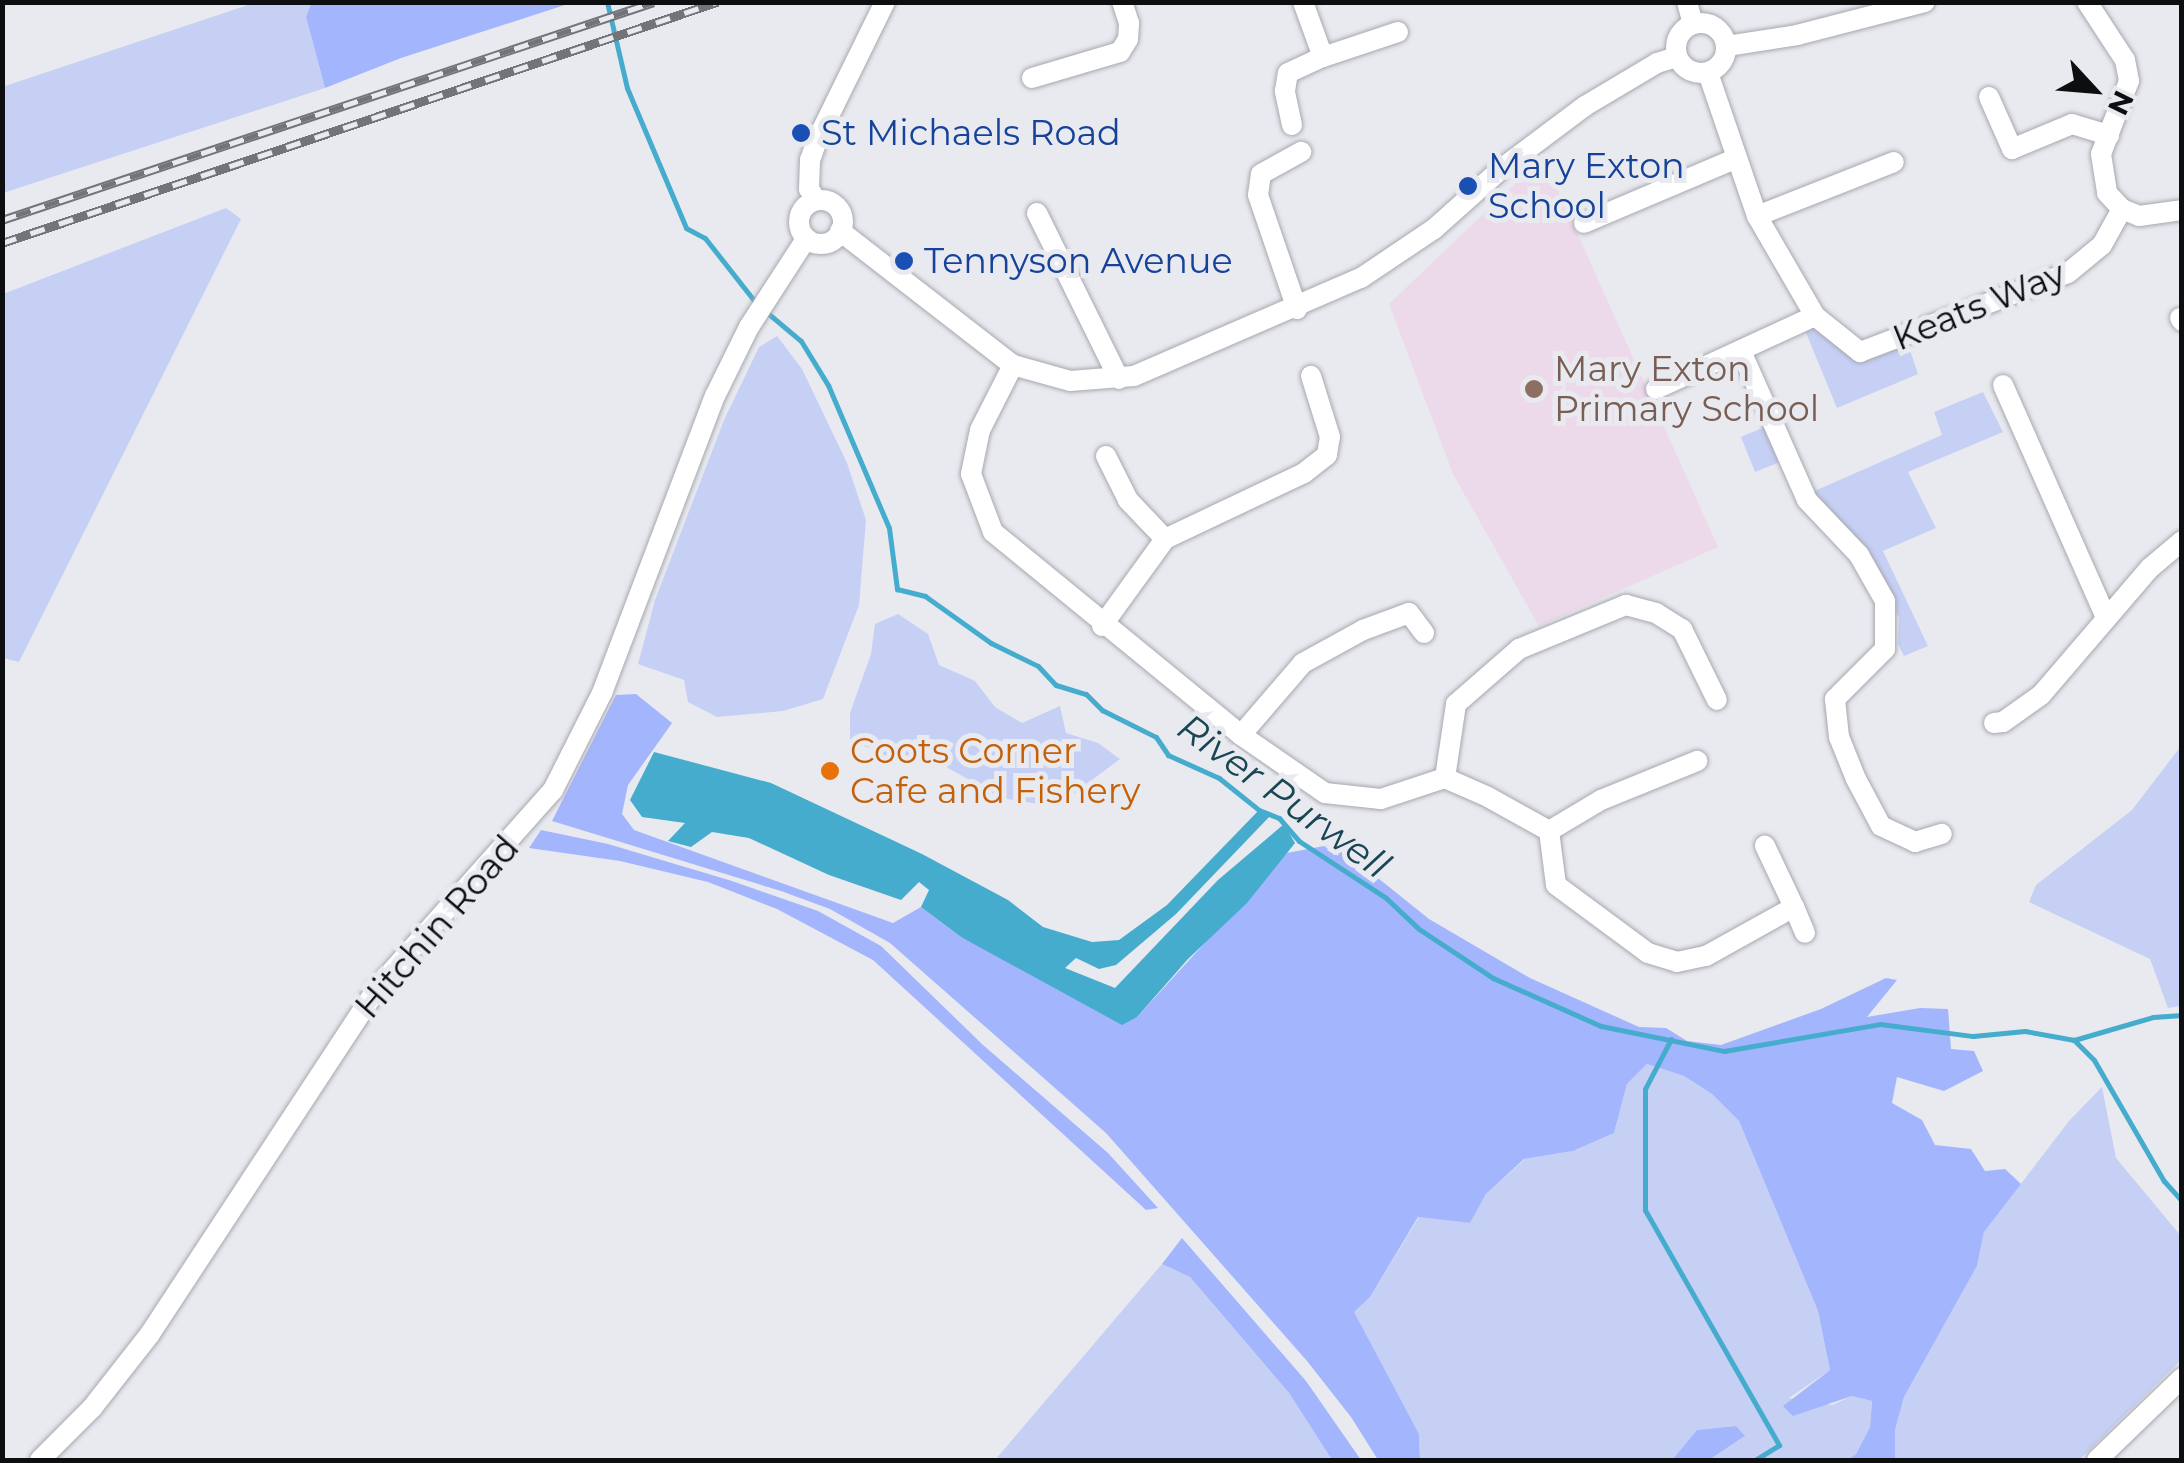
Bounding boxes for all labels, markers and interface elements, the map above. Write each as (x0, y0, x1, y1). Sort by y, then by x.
north arrow (2044, 40, 2144, 140)
text: N (2101, 86, 2141, 121)
place label: St Michaels Road (821, 112, 1121, 154)
marker: St Michaels Road (790, 122, 812, 144)
place label: Mary Exton School (1488, 145, 1685, 227)
marker: Mary Exton School (1457, 175, 1479, 197)
place label: Tennyson Avenue (924, 240, 1233, 282)
marker: Tennyson Avenue (893, 250, 915, 272)
street label: Keats Way (1887, 253, 2071, 359)
place label: Mary Exton Primary School (1554, 348, 1819, 430)
marker: Mary Exton Primary School (1523, 378, 1545, 400)
water label: River Purwell (1169, 704, 1399, 888)
place label: Coots Corner Cafe and Fishery (850, 730, 1140, 812)
marker: Coots Corner Cafe and Fishery (819, 760, 841, 782)
street label: Hitchin Road (346, 827, 528, 1027)

